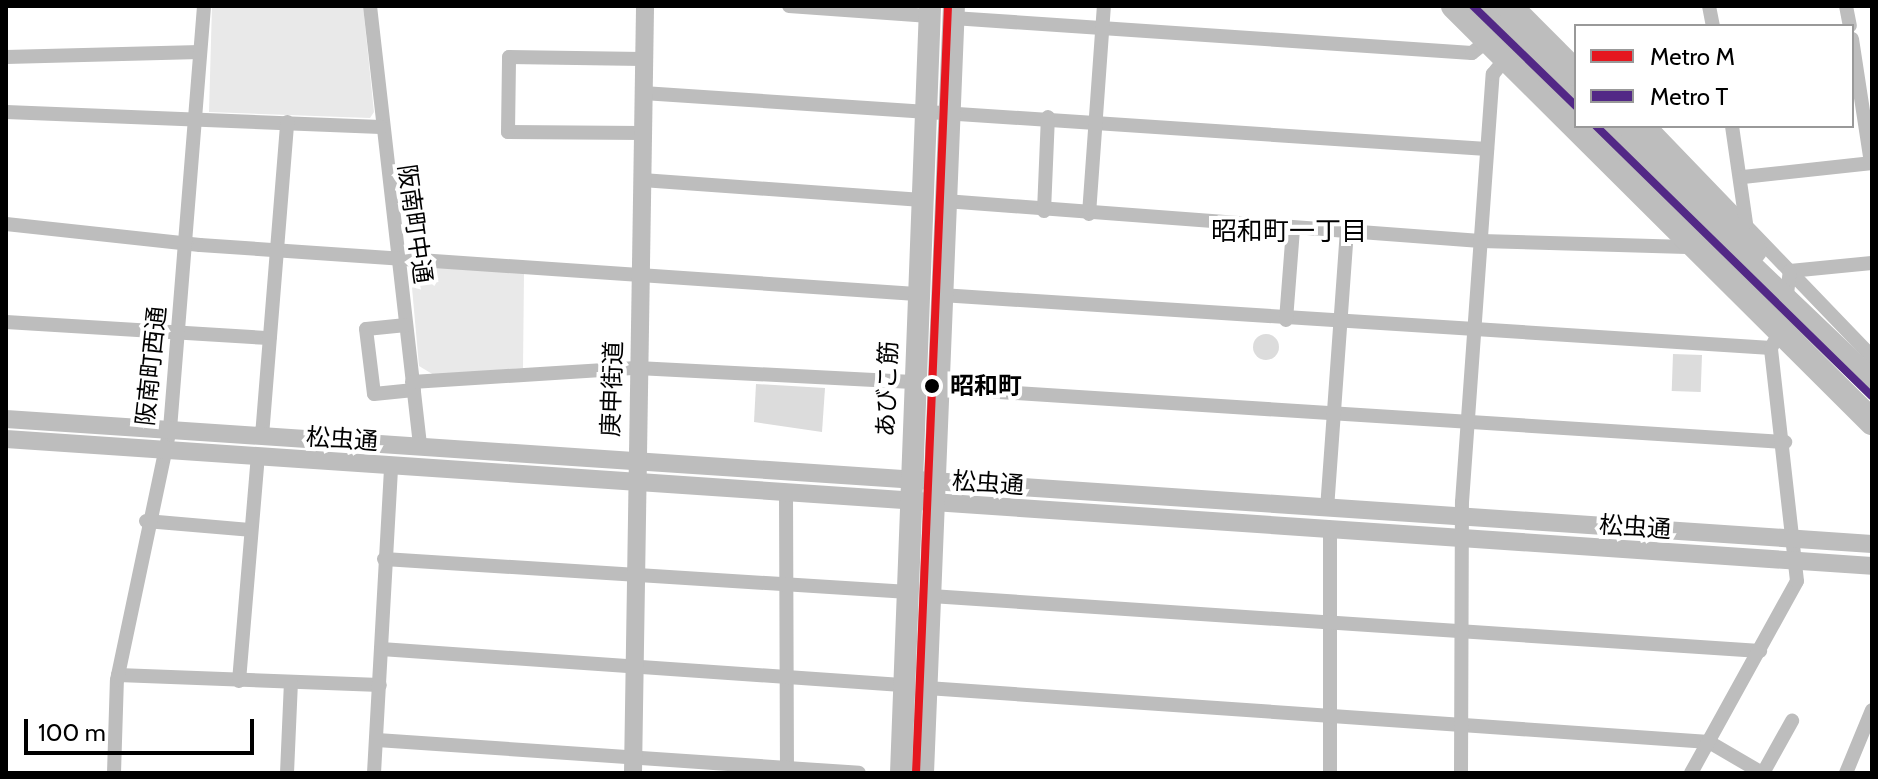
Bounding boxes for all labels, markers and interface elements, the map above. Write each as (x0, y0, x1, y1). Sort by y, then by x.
legend (1574, 24, 1854, 128)
text: Metro M (1650, 42, 1735, 71)
text: Metro T (1650, 82, 1728, 111)
street label: 阪南町中通 (392, 163, 438, 285)
district label: 昭和町一丁目 (1211, 216, 1367, 248)
street label: 阪南町西通 (130, 305, 172, 427)
street label: 庚申街道 (596, 341, 628, 437)
street label: あびこ筋 (871, 341, 903, 437)
place label: 昭和町 (950, 372, 1022, 400)
marker: 昭和町 (921, 375, 943, 397)
street label: 松虫通 (305, 422, 379, 456)
street label: 松虫通 (951, 466, 1025, 500)
street label: 松虫通 (1598, 510, 1672, 544)
scale bar (28, 703, 258, 753)
text: 100 m (38, 718, 106, 747)

